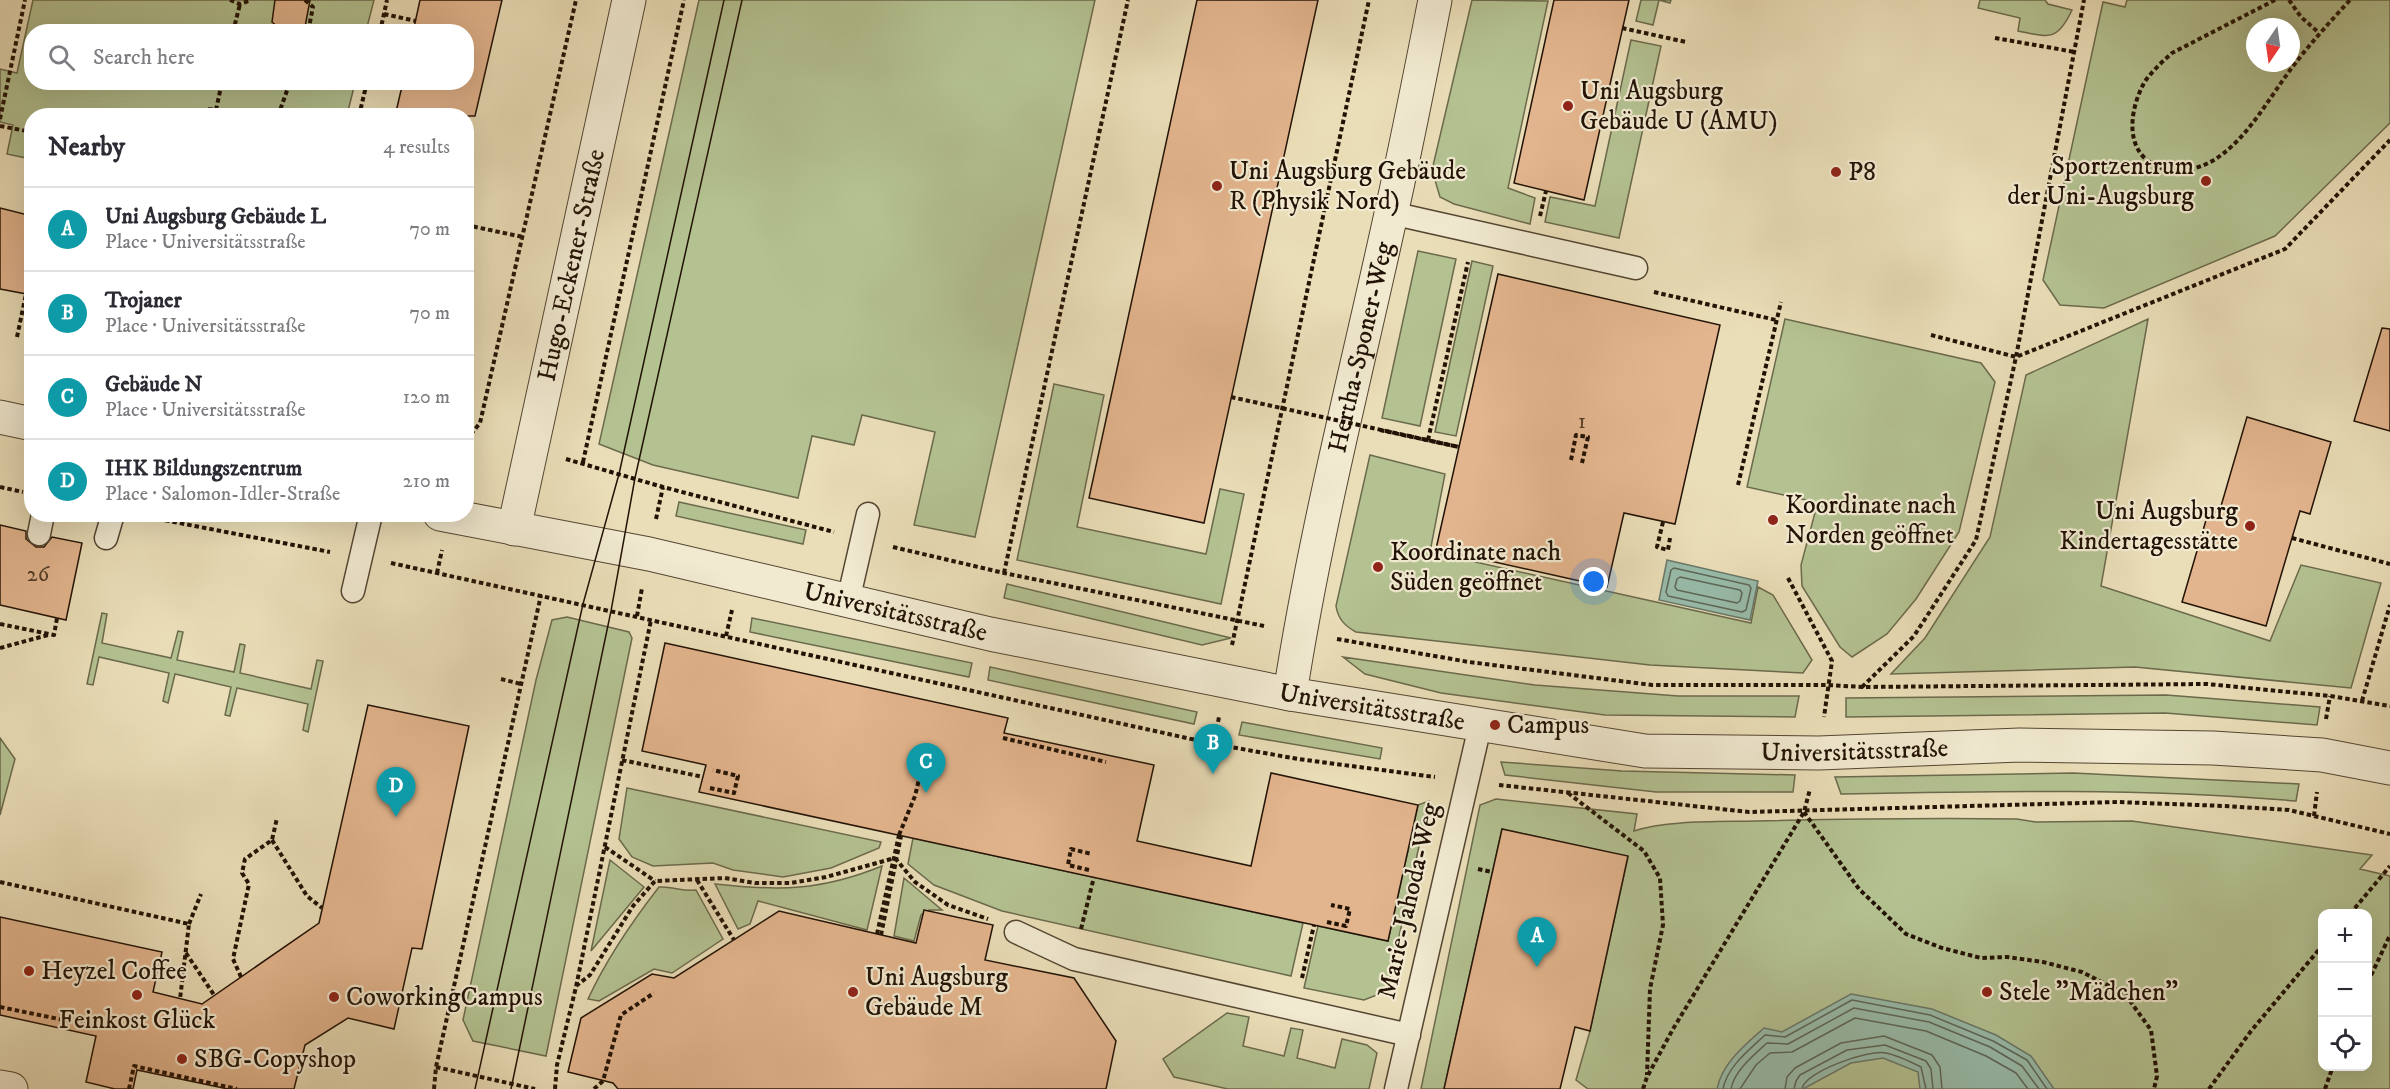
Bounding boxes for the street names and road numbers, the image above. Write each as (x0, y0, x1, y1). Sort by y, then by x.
street label: Hugo-Eckener-Straße (530, 146, 613, 384)
street label: Hertha-Sponer-Weg (1321, 238, 1401, 456)
street label: Universitätsstraße (800, 574, 991, 649)
street label: Universitätsstraße (1276, 676, 1467, 738)
street label: Universitätsstraße (1760, 731, 1949, 770)
street label: Marie-Jahoda-Weg (1370, 799, 1448, 1002)

